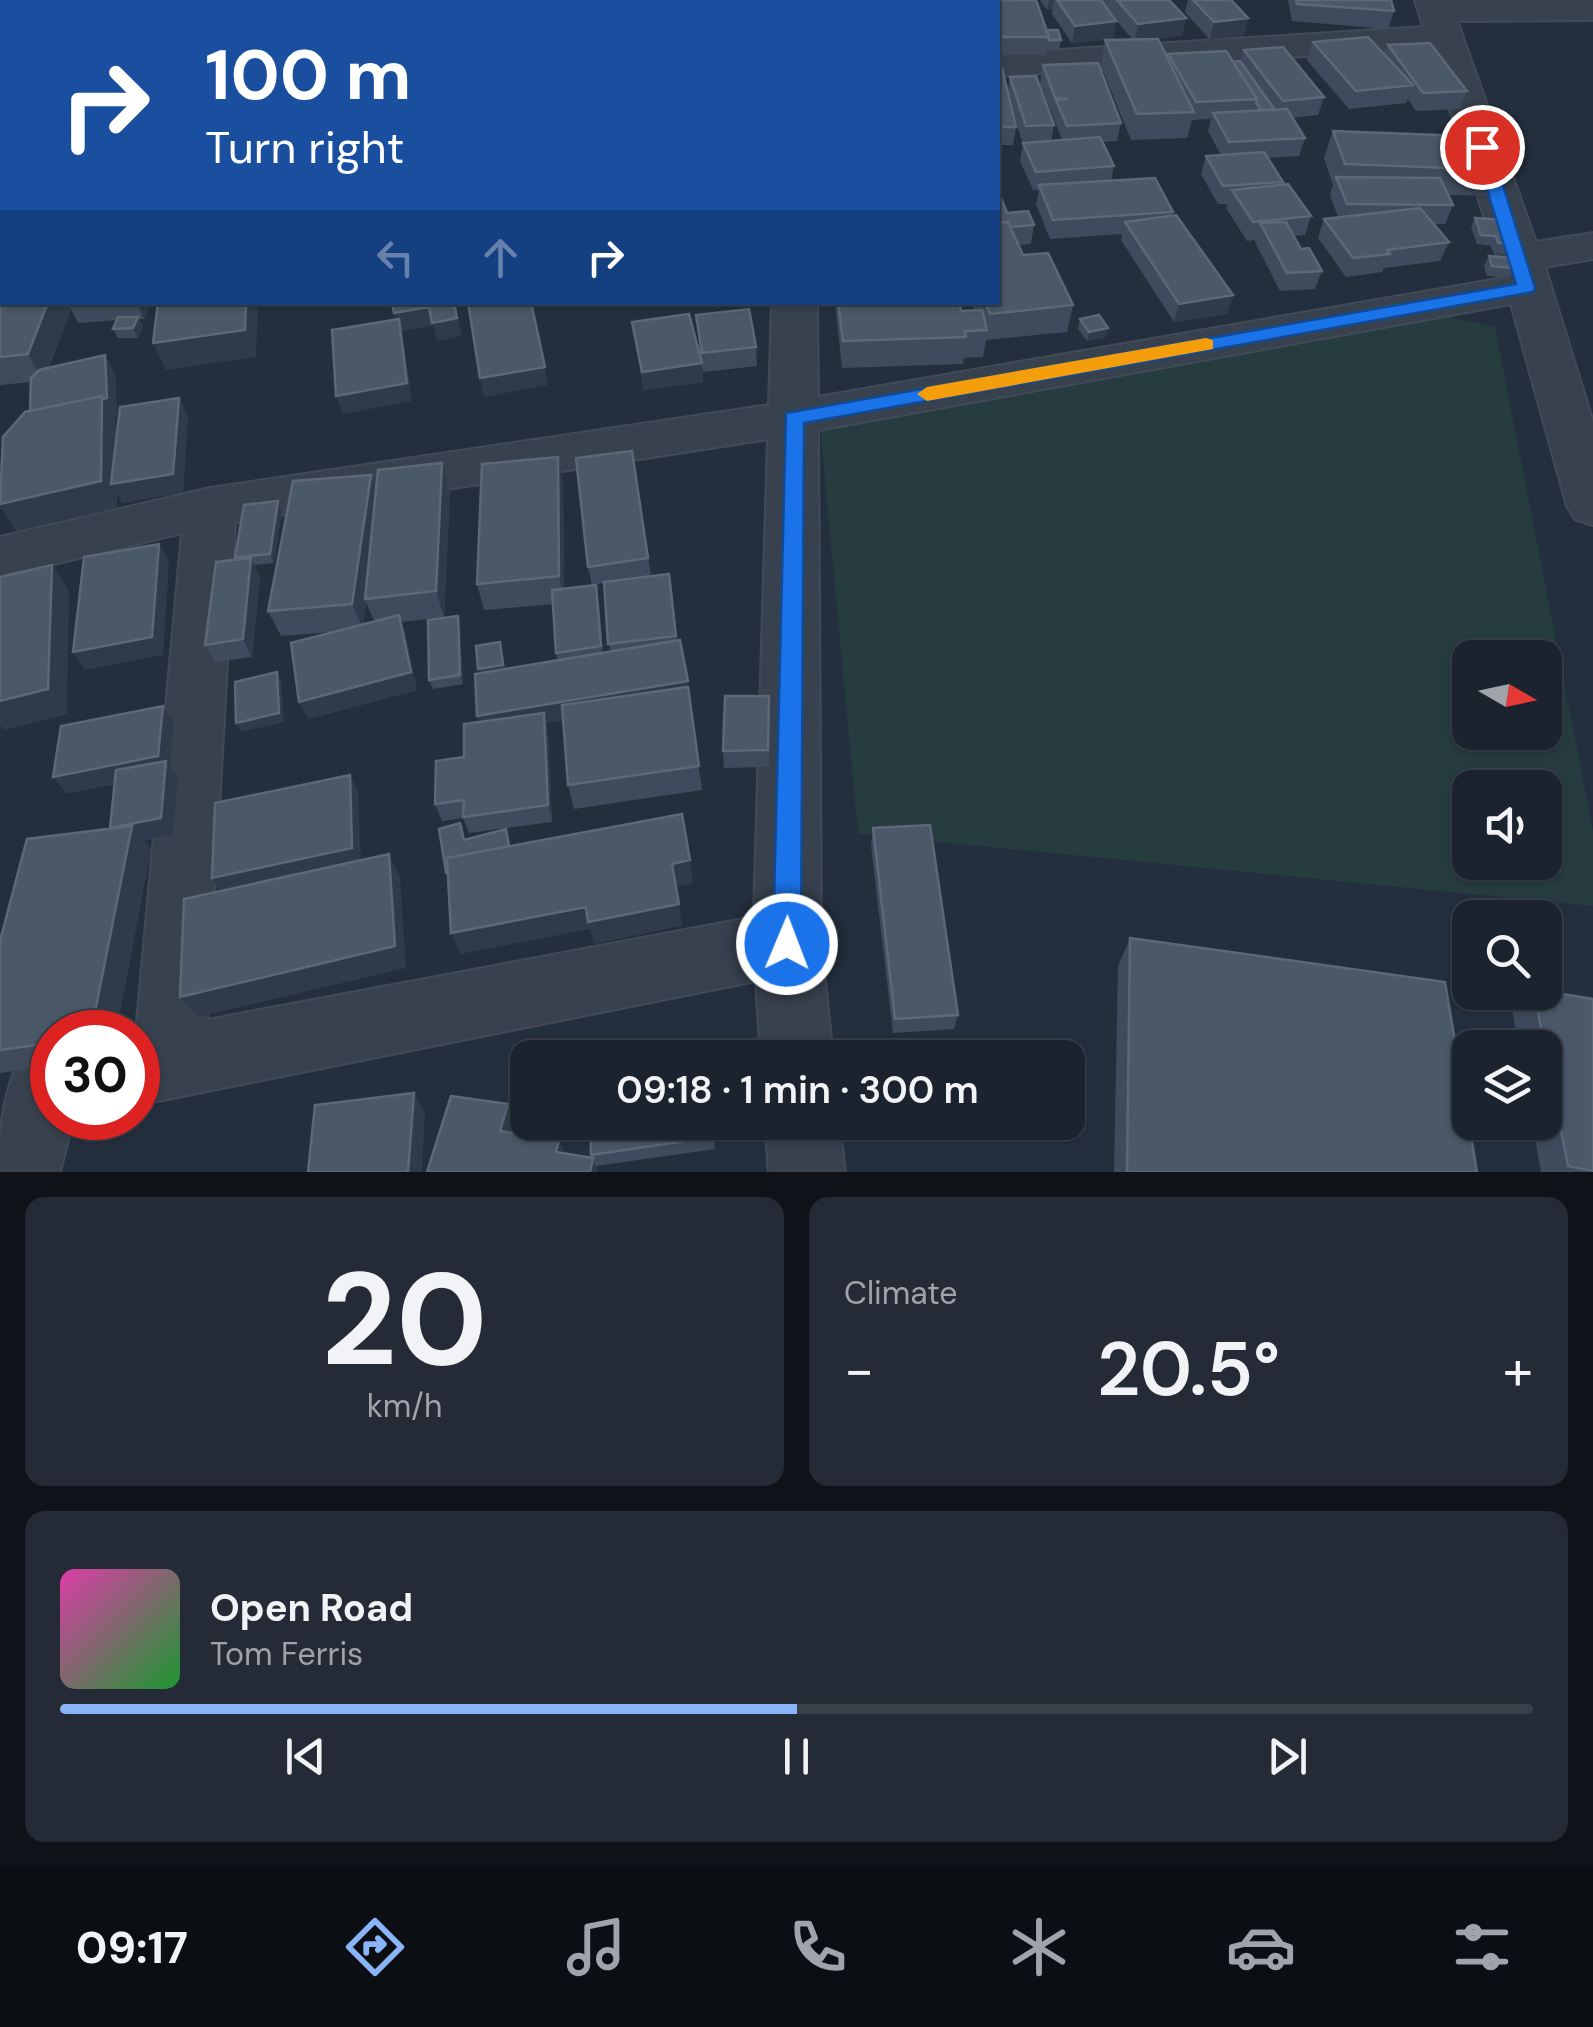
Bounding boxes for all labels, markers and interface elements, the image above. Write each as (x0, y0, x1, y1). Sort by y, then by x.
text: 100 m (205, 30, 411, 121)
icon: right (40, 40, 170, 170)
pin (1440, 105, 1525, 190)
text: Turn right (205, 118, 404, 177)
icon: arrive (1455, 120, 1510, 175)
icon: left (368, 230, 423, 285)
icon: ahead (473, 230, 528, 285)
icon: right (578, 230, 633, 285)
north arrow (1452, 640, 1562, 750)
map controls (1452, 640, 1562, 1140)
button: sound (1452, 770, 1562, 880)
position arrow (735, 892, 839, 996)
button: search (1452, 900, 1562, 1010)
speed limit sign: 30 (30, 1010, 160, 1140)
button: layers (1452, 1030, 1562, 1140)
text: 09:18 · 1 min · 300 m (616, 1065, 979, 1115)
text: 20 (322, 1235, 488, 1404)
text: Climate (844, 1272, 958, 1314)
text: 20.5° (1097, 1321, 1280, 1418)
text: − (844, 1334, 874, 1406)
text: + (1503, 1334, 1533, 1406)
text: km/h (367, 1385, 442, 1427)
text: Open Road (210, 1583, 413, 1633)
text: Tom Ferris (210, 1633, 363, 1675)
icon: previous (278, 1729, 333, 1784)
icon: pause (769, 1729, 824, 1784)
icon: next (1260, 1729, 1315, 1784)
icon: directions (340, 1912, 410, 1982)
icon: music (561, 1912, 631, 1982)
icon: phone (783, 1912, 853, 1982)
icon: climate (1004, 1912, 1074, 1982)
icon: car (1226, 1912, 1296, 1982)
icon: filters (1447, 1912, 1517, 1982)
text: 09:17 (76, 1918, 188, 1977)

